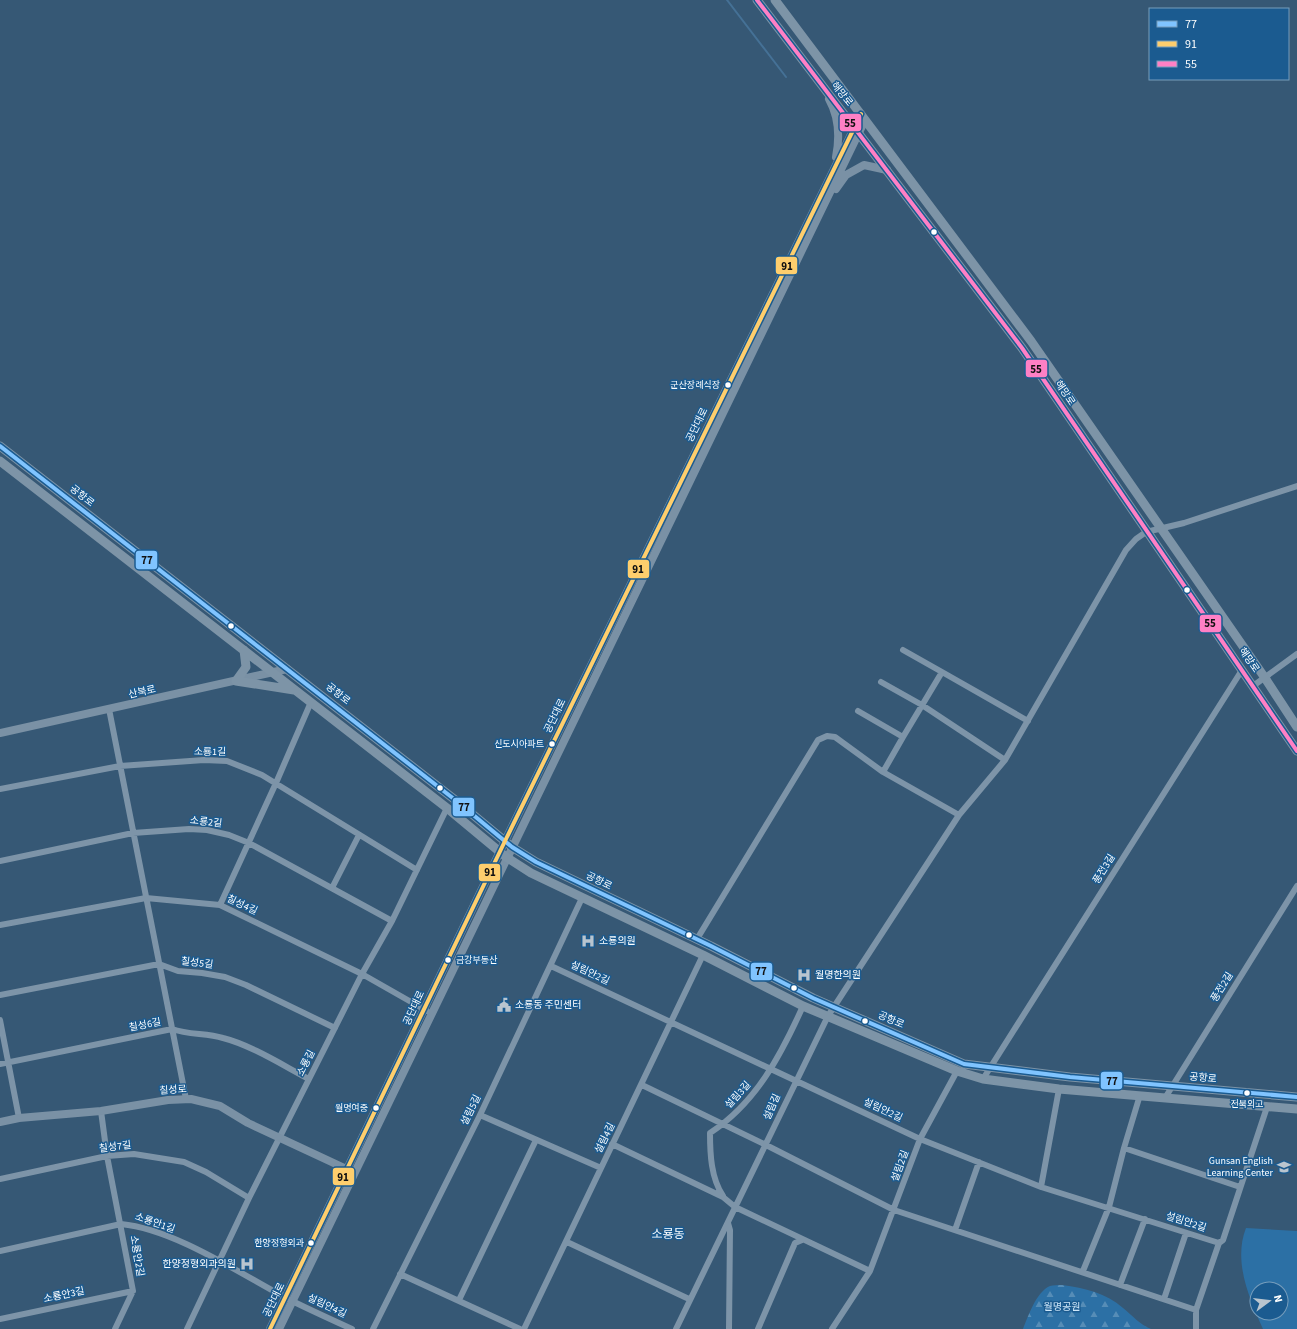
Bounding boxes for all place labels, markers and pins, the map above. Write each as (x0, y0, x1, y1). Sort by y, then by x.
unlabelled marker (929, 227, 939, 237)
place label: 군산장례식장 (670, 379, 720, 392)
marker: 군산장례식장 (723, 380, 733, 390)
unlabelled marker (1182, 585, 1192, 595)
unlabelled marker (226, 621, 236, 631)
place label: 신도시아파트 (494, 738, 544, 751)
marker: 신도시아파트 (547, 739, 557, 749)
unlabelled marker (435, 783, 445, 793)
unlabelled marker (684, 930, 694, 940)
hospital icon: 소룡의원 (580, 933, 596, 949)
place label: 소룡의원 (599, 934, 636, 948)
place label: 금강부동산 (456, 954, 498, 967)
marker: 금강부동산 (443, 955, 453, 965)
hospital icon: 월명한의원 (796, 967, 812, 983)
place label: 월명한의원 (815, 968, 861, 982)
unlabelled marker (789, 983, 799, 993)
public building icon: 소룡동 주민센터 (496, 997, 512, 1013)
place label: 소룡동 주민센터 (515, 998, 581, 1012)
unlabelled marker (860, 1016, 870, 1026)
marker: 전북외고 (1242, 1088, 1252, 1098)
place label: 전북외고 (1230, 1098, 1264, 1111)
place label: 월명여중 (335, 1102, 368, 1115)
marker: 월명여중 (371, 1103, 381, 1113)
place label: Gunsan English Learning Center (1207, 1154, 1274, 1180)
school or university icon: Gunsan English Learning Center (1276, 1159, 1292, 1175)
place label: 한양정형외과 (254, 1237, 304, 1250)
marker: 한양정형외과 (306, 1238, 316, 1248)
hospital icon: 한양정형외과의원 (239, 1256, 255, 1272)
place label: 한양정형외과의원 (162, 1257, 236, 1271)

